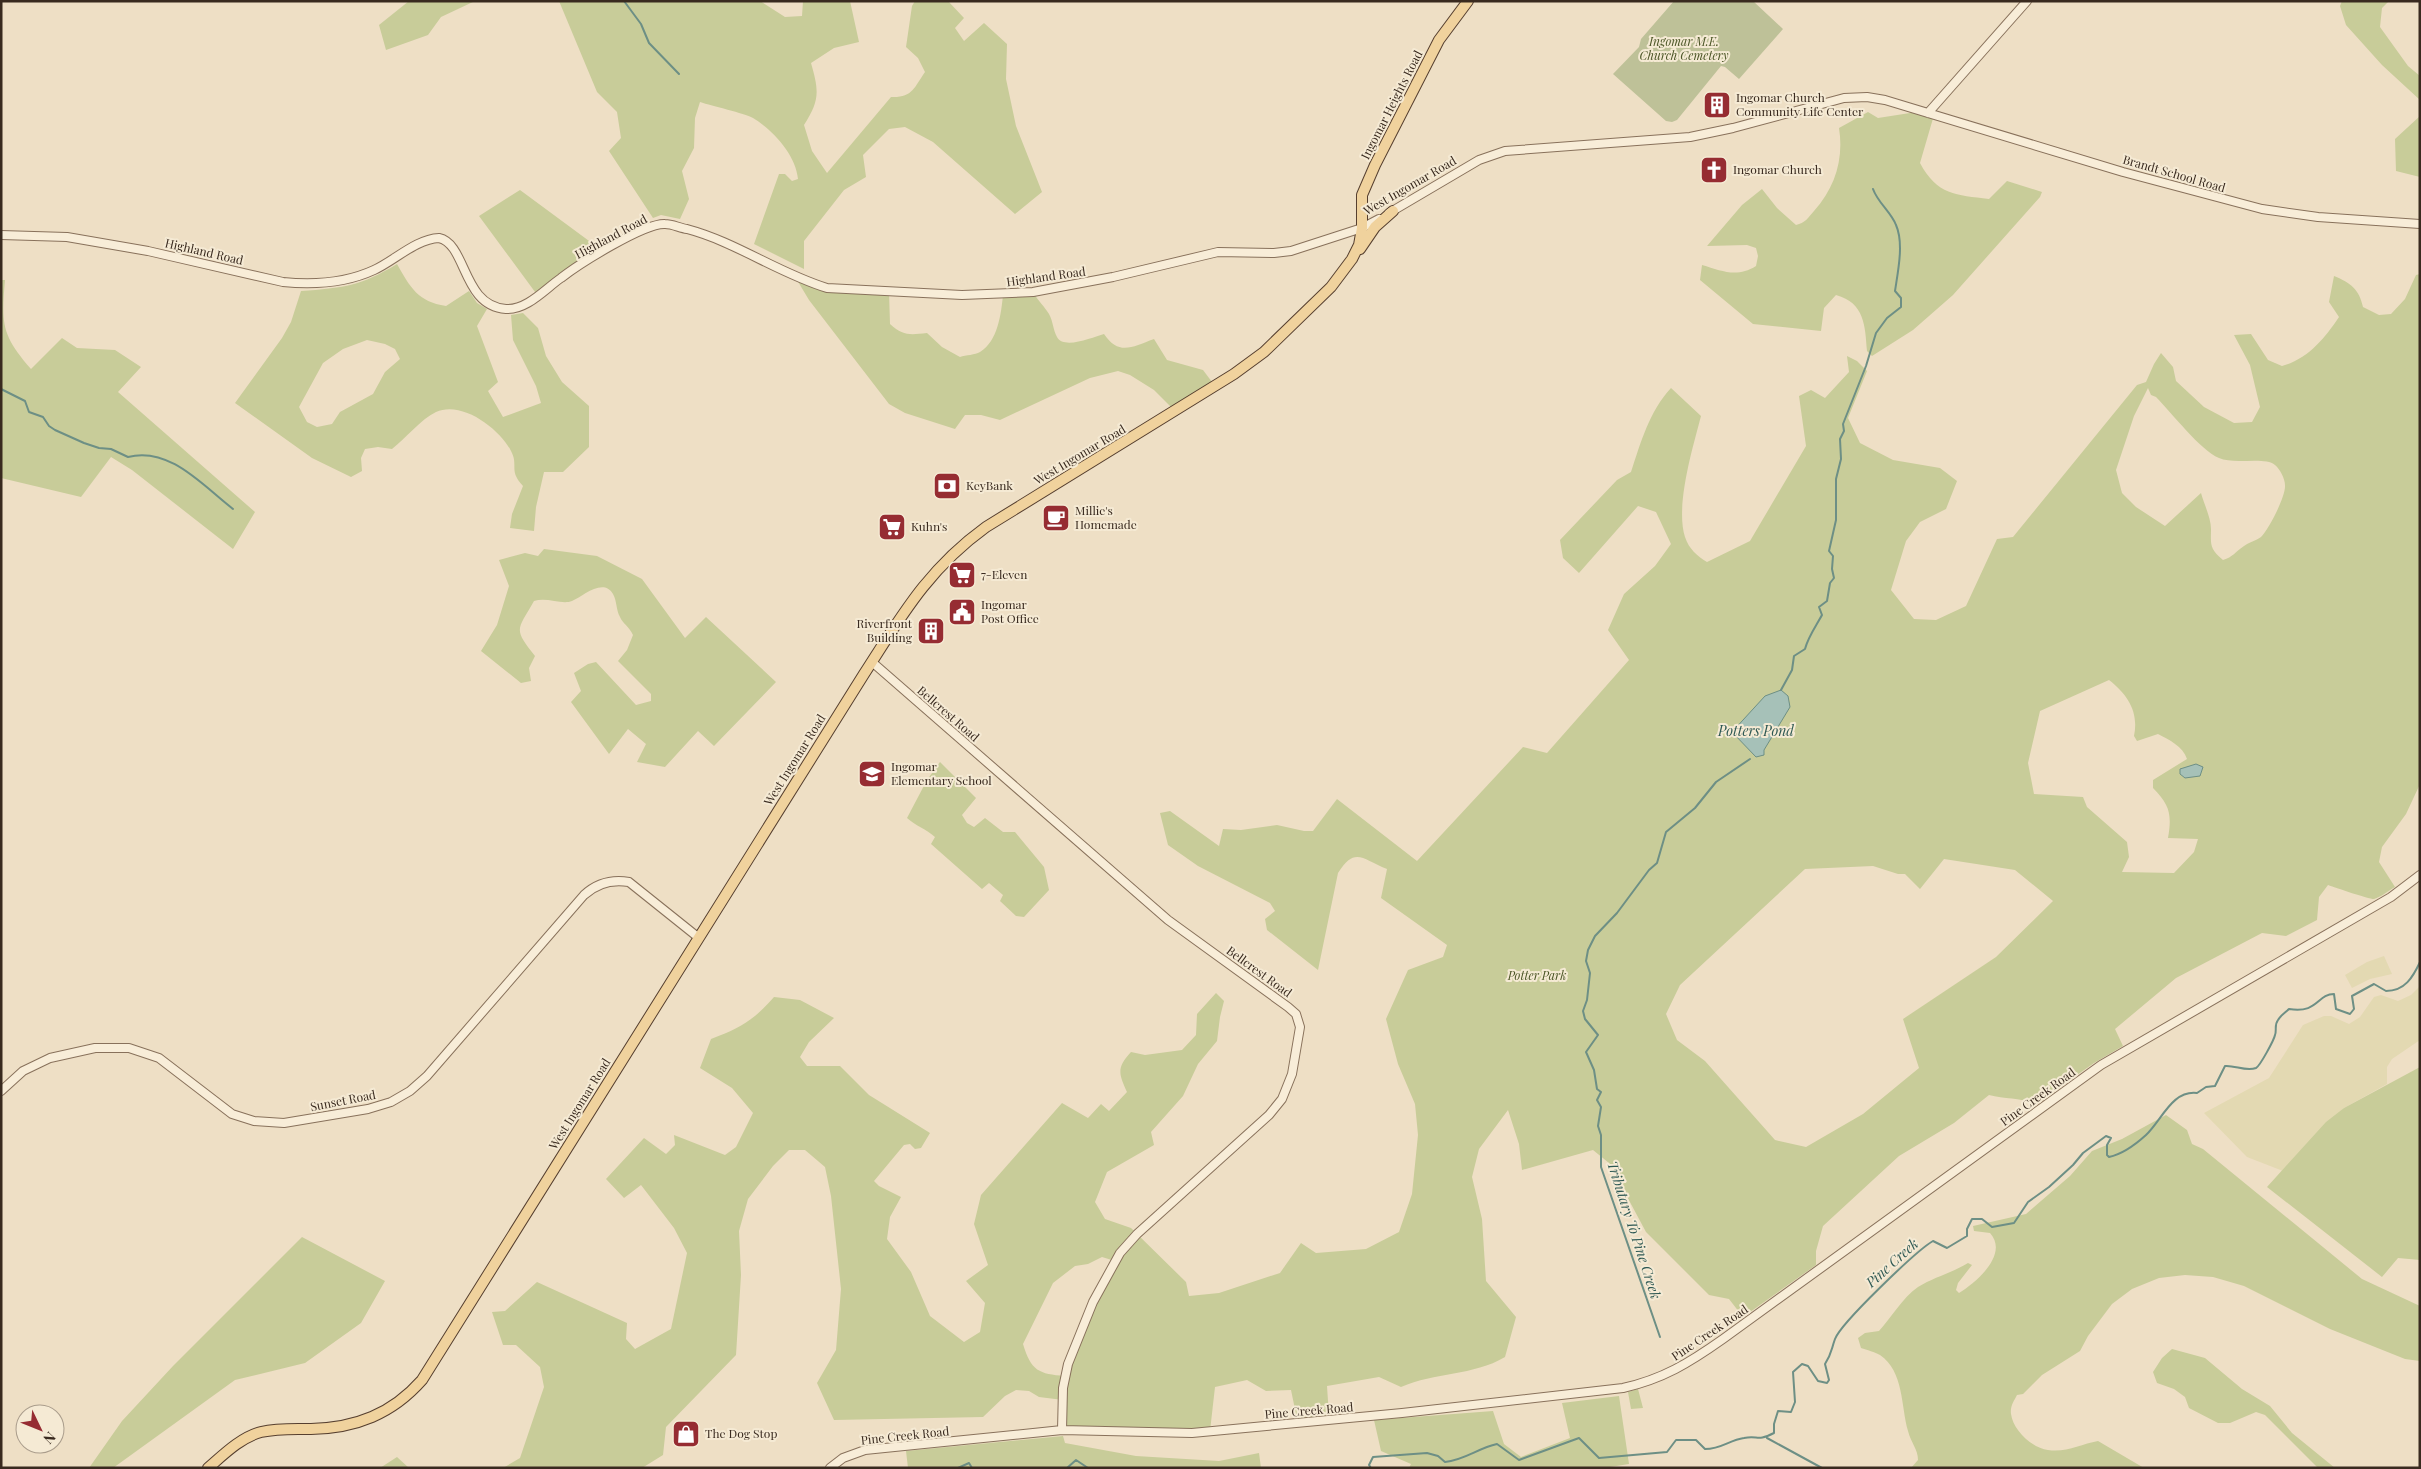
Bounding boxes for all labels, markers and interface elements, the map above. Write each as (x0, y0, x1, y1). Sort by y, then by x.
park label: Ingomar M.E. Church Cemetery (1640, 33, 1729, 63)
street label: Ingomar Heights Road (1357, 47, 1426, 162)
place label: Ingomar Church Community Life Center (1736, 89, 1864, 119)
building icon: Ingomar Church Community Life Center (1702, 90, 1732, 120)
street label: Brandt School Road (2121, 151, 2227, 195)
street label: West Ingomar Road (1359, 152, 1459, 219)
church icon: Ingomar Church (1699, 155, 1729, 185)
place label: Ingomar Church (1733, 161, 1822, 177)
street label: Highland Road (572, 210, 650, 262)
street label: Highland Road (164, 234, 245, 268)
street label: Highland Road (1005, 263, 1087, 289)
street label: West Ingomar Road (1030, 420, 1128, 488)
bank icon: KeyBank (932, 471, 962, 501)
place label: KeyBank (966, 477, 1013, 493)
place label: Millie's Homemade (1075, 502, 1137, 532)
cafe icon: Millie's Homemade (1041, 503, 1071, 533)
supermarket icon: Kuhn's (877, 512, 907, 542)
place label: Kuhn's (911, 518, 947, 534)
supermarket icon: 7-Eleven (947, 560, 977, 590)
place label: 7-Eleven (981, 566, 1027, 582)
place label: Ingomar Post Office (981, 596, 1039, 626)
public building icon: Ingomar Post Office (947, 597, 977, 627)
place label: Riverfront Building (857, 615, 913, 645)
building icon: Riverfront Building (916, 616, 946, 646)
street label: Bellcrest Road (914, 682, 983, 745)
street label: West Ingomar Road (759, 711, 829, 809)
water label: Potters Pond (1717, 721, 1794, 740)
place label: Ingomar Elementary School (891, 758, 992, 788)
school or university icon: Ingomar Elementary School (857, 759, 887, 789)
street label: Bellcrest Road (1224, 942, 1295, 1000)
park label: Potter Park (1507, 967, 1566, 983)
street label: West Ingomar Road (544, 1055, 614, 1153)
street label: Pine Creek Road (1997, 1064, 2078, 1129)
street label: Sunset Road (309, 1086, 377, 1114)
water label: Tributary To Pine Creek (1603, 1158, 1666, 1301)
water label: Pine Creek (1861, 1234, 1922, 1292)
street label: Pine Creek Road (1668, 1301, 1751, 1364)
street label: Pine Creek Road (1264, 1398, 1354, 1422)
north arrow (15, 1404, 65, 1454)
shop icon: The Dog Stop (671, 1419, 701, 1449)
street label: Pine Creek Road (860, 1422, 950, 1448)
place label: The Dog Stop (705, 1425, 777, 1441)
text: N (39, 1428, 60, 1448)

